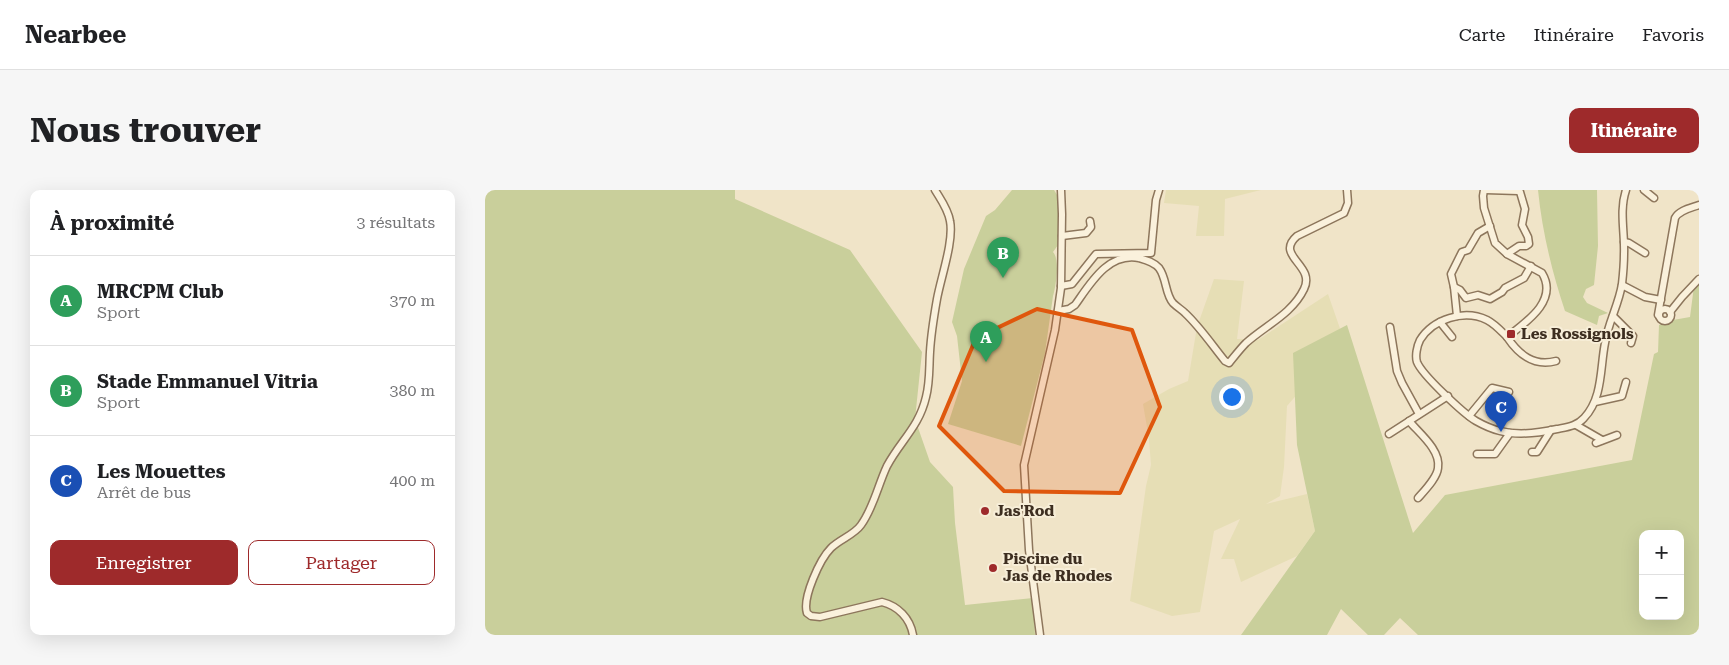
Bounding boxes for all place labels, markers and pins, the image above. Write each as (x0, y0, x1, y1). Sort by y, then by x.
pin: B (987, 237, 1019, 278)
pin: A (970, 321, 1002, 362)
place label: Les Rossignols (1521, 325, 1634, 343)
marker: Les Rossignols (1505, 328, 1517, 340)
pin: C (1485, 391, 1517, 432)
place label: Jas'Rod (995, 502, 1054, 520)
marker: Jas'Rod (979, 505, 991, 517)
place label: Piscine du Jas de Rhodes (1003, 550, 1112, 585)
marker: Piscine du Jas de Rhodes (987, 562, 999, 574)

